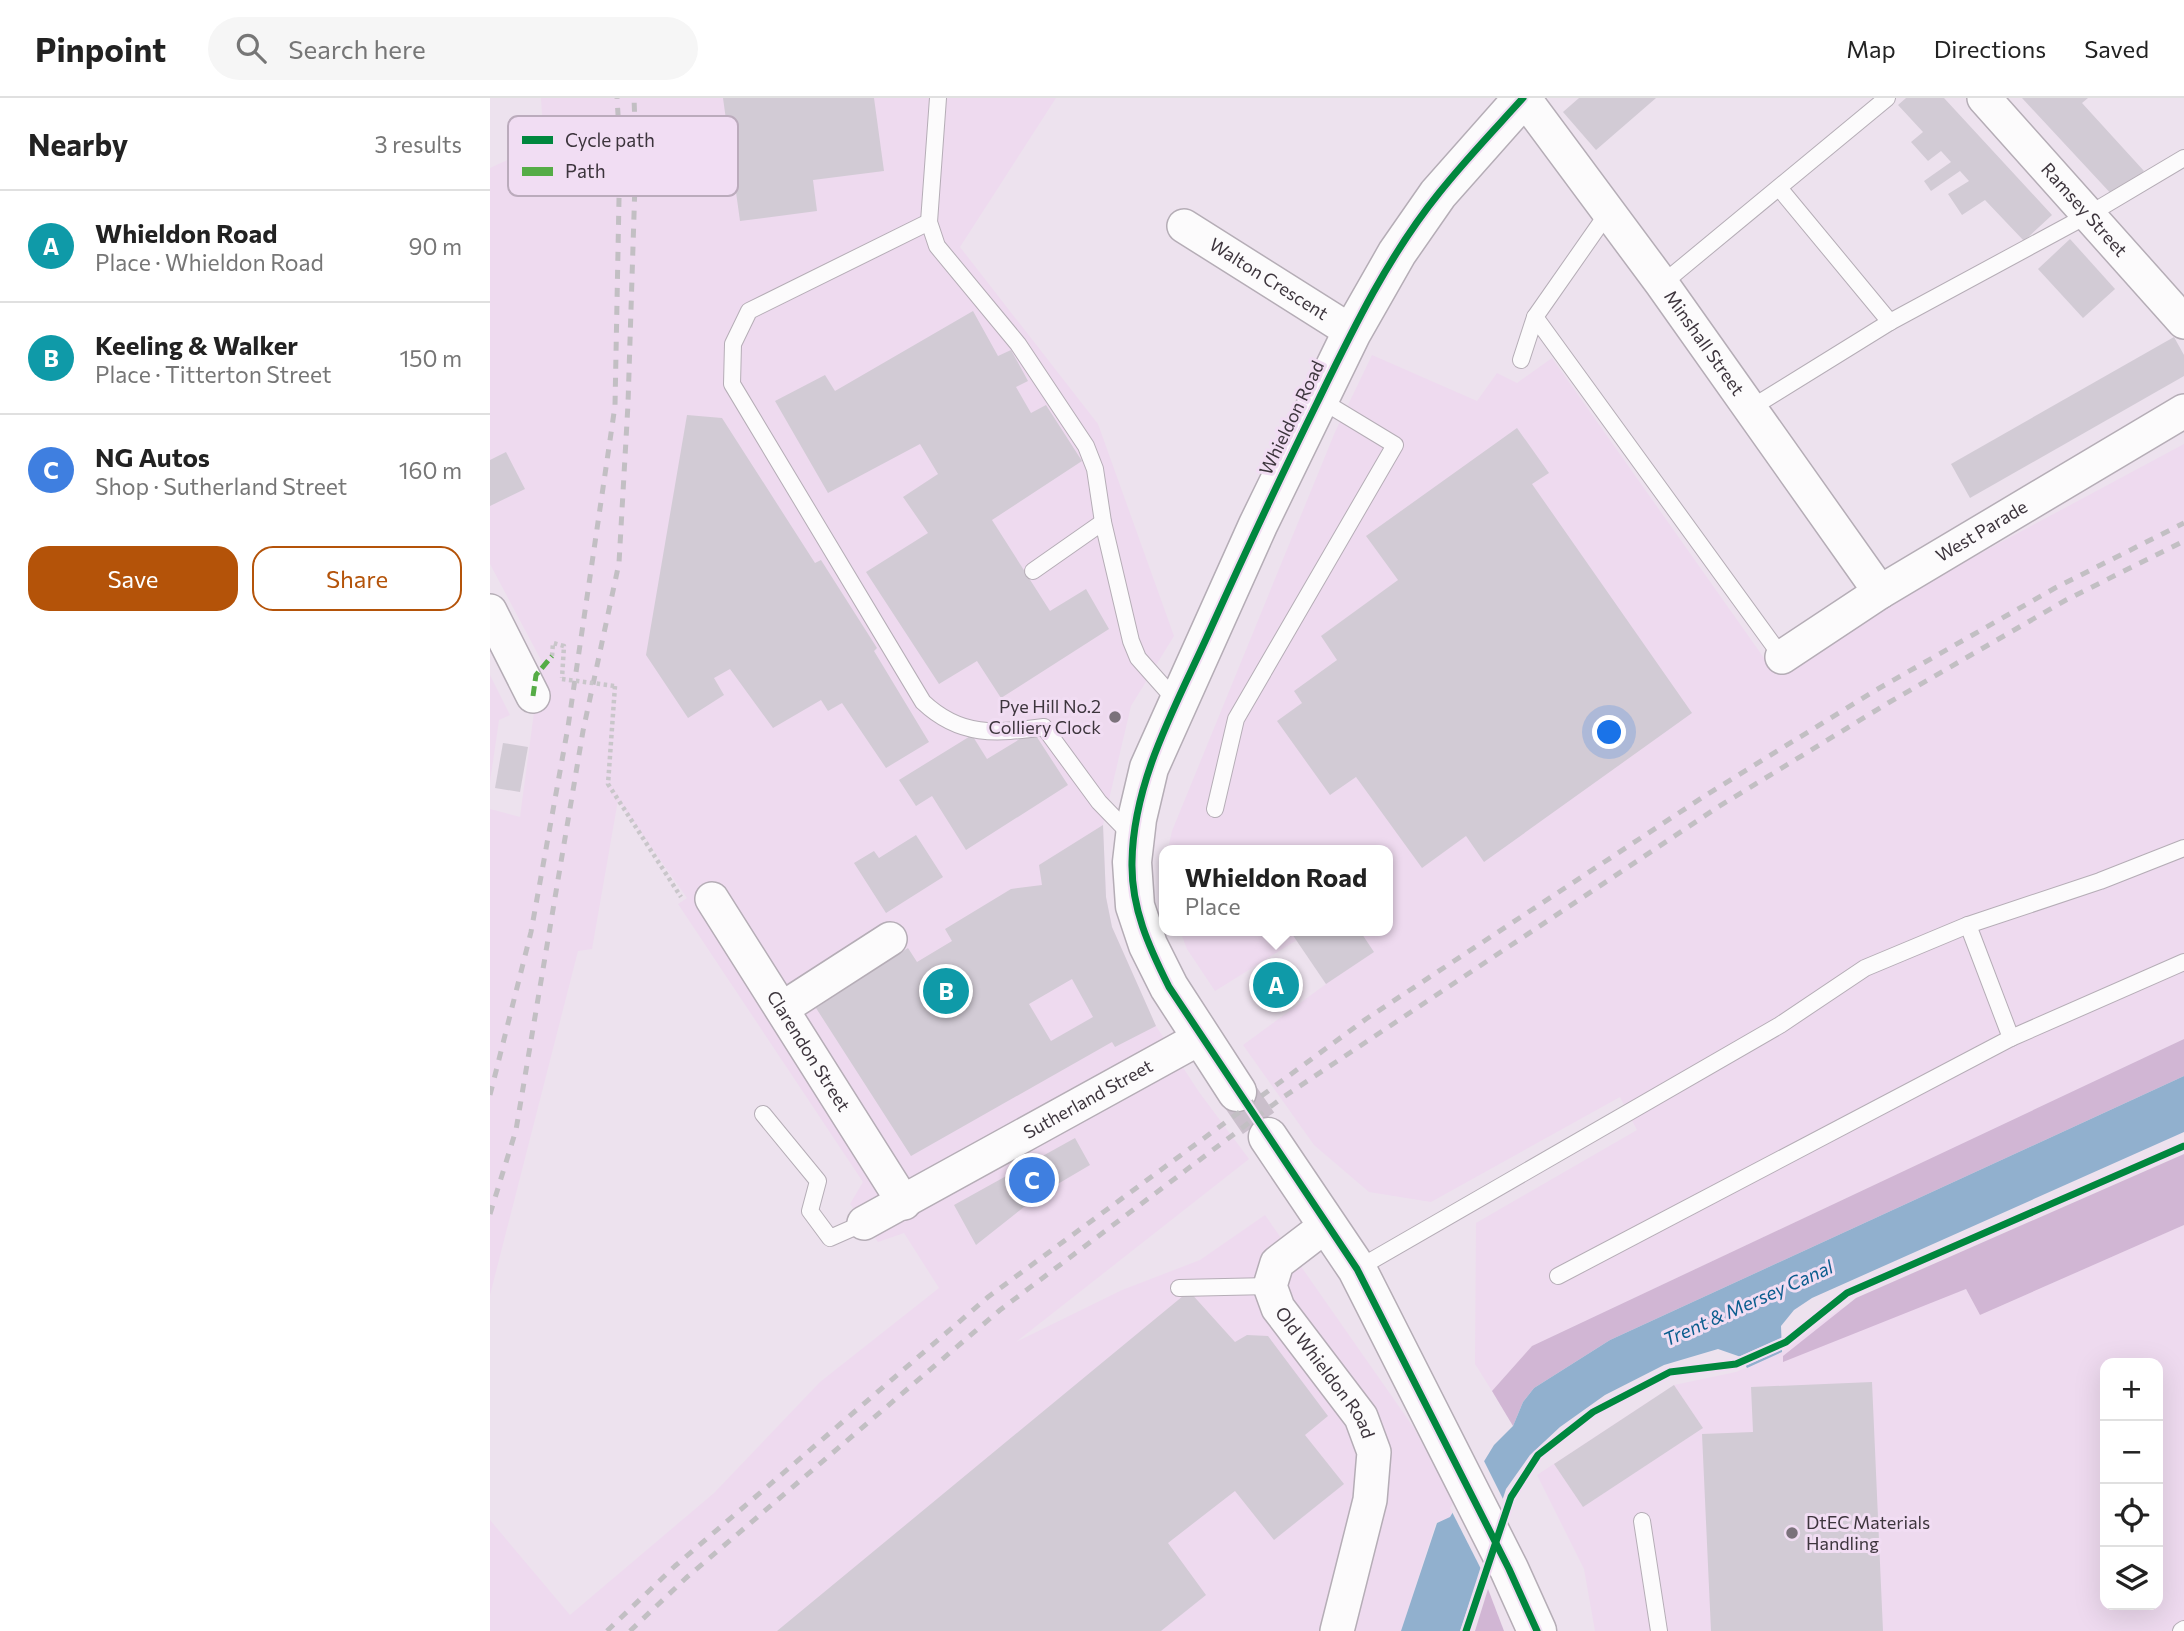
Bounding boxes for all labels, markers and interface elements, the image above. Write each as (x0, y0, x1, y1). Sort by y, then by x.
search box (208, 17, 698, 80)
text: Pinpoint (35, 28, 166, 69)
icon: search (232, 29, 270, 67)
text: Search here (288, 33, 426, 64)
text: Map (1846, 34, 1896, 63)
text: Directions (1934, 34, 2046, 63)
text: Saved (2084, 34, 2149, 63)
legend (508, 116, 738, 196)
text: Nearby (28, 125, 128, 162)
text: Cycle path (565, 128, 655, 151)
text: 3 results (375, 130, 462, 158)
street label: Ramsey Street (2037, 158, 2132, 261)
text: Path (565, 159, 606, 182)
text: Whieldon Road (95, 217, 278, 248)
text: A (43, 232, 59, 260)
text: 90 m (409, 232, 462, 260)
street label: Walton Crescent (1206, 233, 1333, 324)
text: Place · Whieldon Road (95, 248, 324, 276)
street label: Minshall Street (1660, 286, 1749, 399)
text: Keeling & Walker (95, 329, 298, 360)
text: B (43, 344, 59, 372)
text: 150 m (399, 344, 462, 372)
street label: Whieldon Road (1254, 357, 1328, 478)
text: Place · Titterton Street (95, 360, 331, 388)
text: NG Autos (95, 441, 210, 472)
text: C (43, 456, 59, 484)
text: 160 m (399, 456, 462, 484)
text: Shop · Sutherland Street (95, 472, 347, 500)
street label: West Parade (1931, 495, 2031, 566)
button: Save (28, 546, 238, 611)
button: Share (252, 546, 462, 611)
place label: Pye Hill No.2 Colliery Clock (988, 695, 1101, 738)
marker: Pye Hill No.2 Colliery Clock (1107, 709, 1123, 725)
your location (1592, 715, 1626, 749)
popup (1159, 845, 1393, 936)
text: Whieldon Road (1185, 861, 1367, 892)
text: Place (1185, 892, 1241, 920)
pin: A (1253, 959, 1299, 1011)
pin: B (923, 965, 969, 1017)
street label: Clarendon Street (763, 986, 855, 1115)
street label: Sutherland Street (1019, 1054, 1156, 1143)
pin: C (1009, 1154, 1055, 1206)
water label: Trent & Mersey Canal (1659, 1254, 1837, 1350)
street label: Old Whieldon Road (1271, 1302, 1380, 1441)
map controls (2100, 1358, 2163, 1610)
button: + (2100, 1358, 2163, 1421)
button: − (2100, 1421, 2163, 1484)
button: locate (2100, 1484, 2163, 1547)
place label: DtEC Materials Handling (1806, 1511, 1930, 1554)
marker: DtEC Materials Handling (1784, 1525, 1800, 1541)
button: layers (2100, 1547, 2163, 1610)

